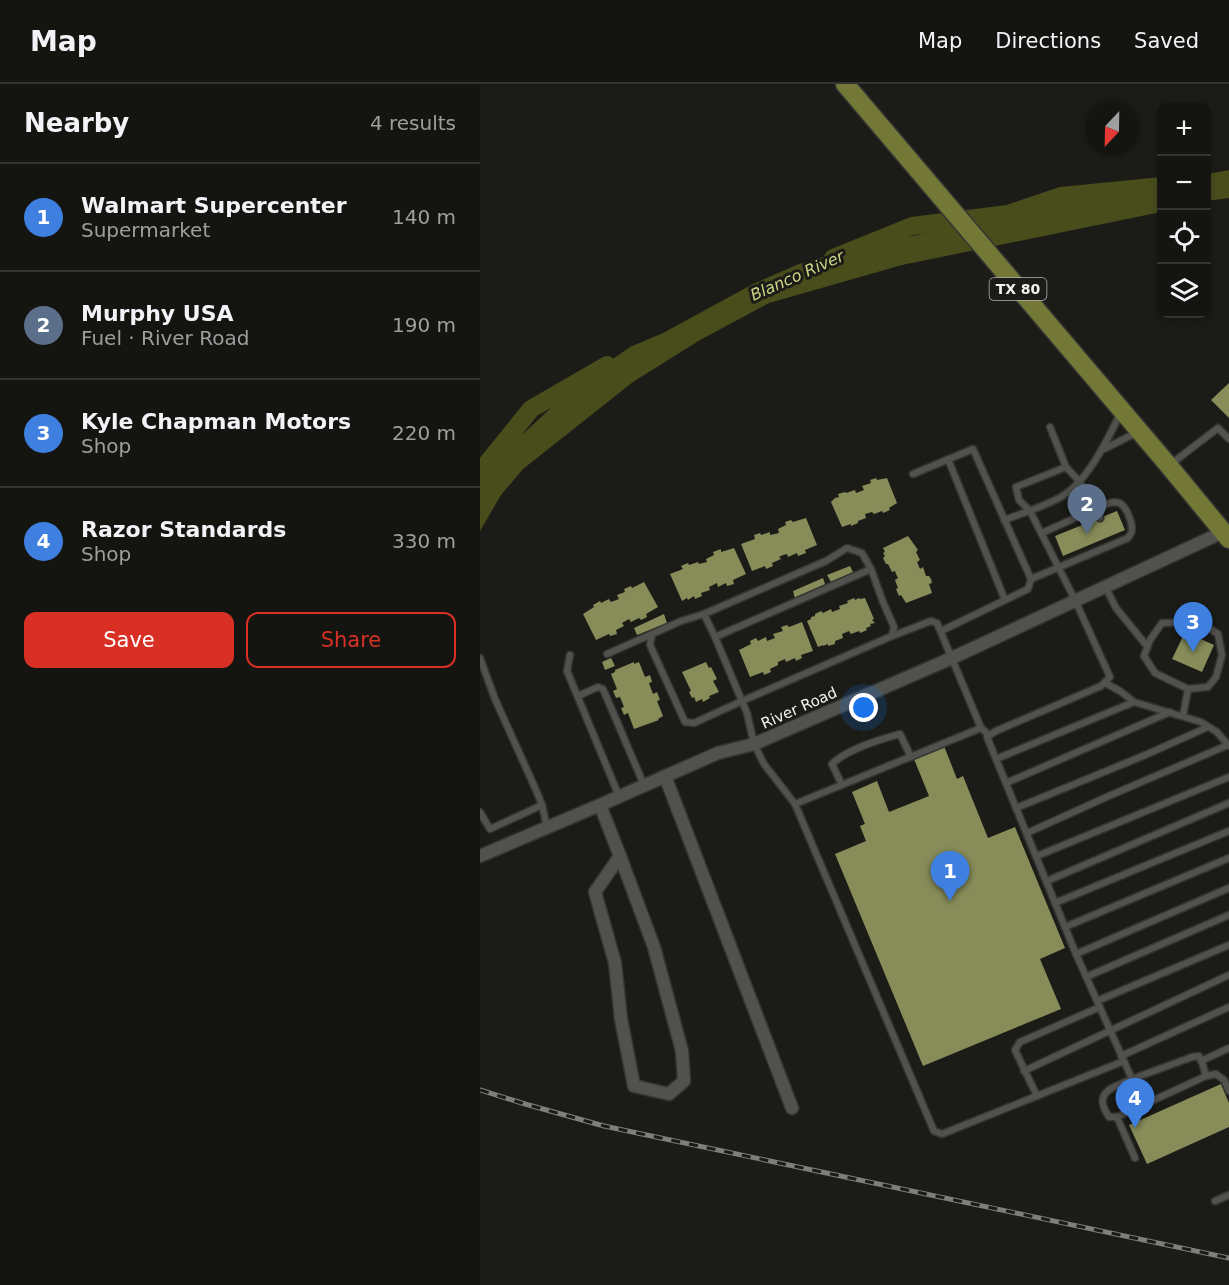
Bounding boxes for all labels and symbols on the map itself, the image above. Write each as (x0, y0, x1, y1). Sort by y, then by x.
north arrow (1085, 102, 1139, 156)
water label: Blanco River (747, 246, 848, 305)
road number: TX 80 (990, 278, 1046, 300)
pin: 2 (1068, 484, 1106, 534)
pin: 3 (1174, 602, 1212, 652)
street label: River Road (758, 683, 840, 733)
your location (849, 693, 878, 722)
pin: 1 (930, 852, 970, 901)
pin: 4 (1116, 1078, 1154, 1128)

